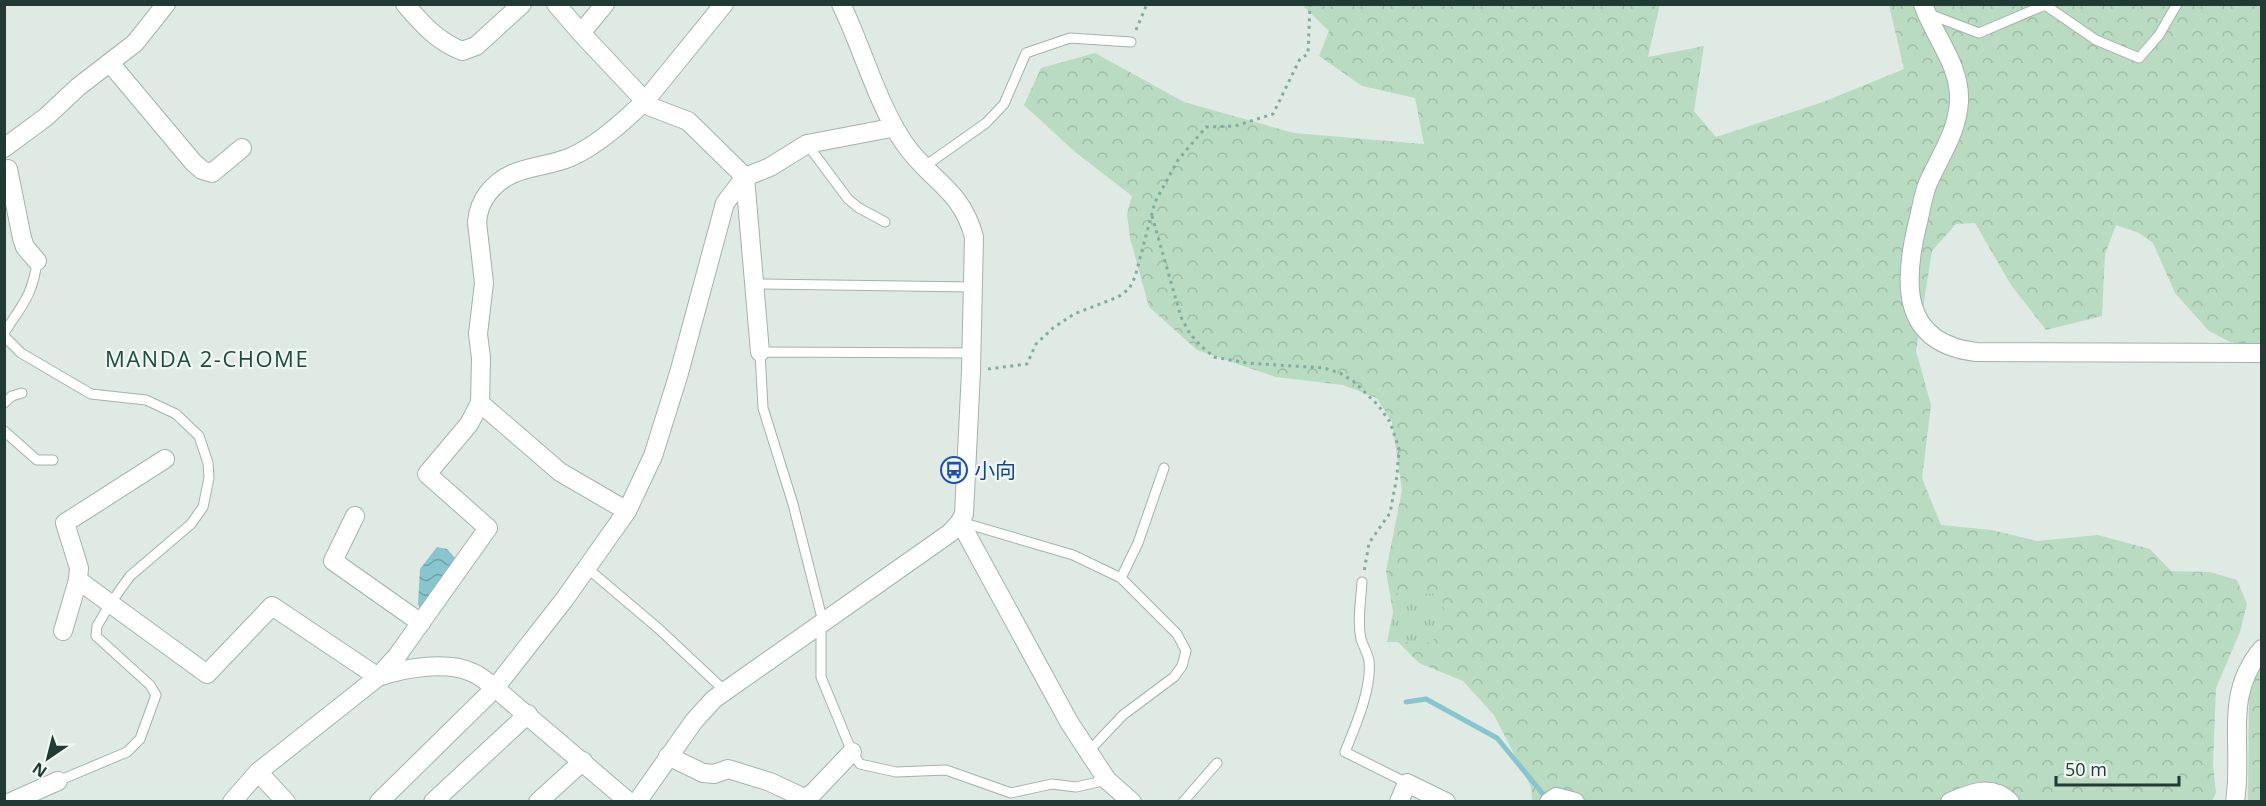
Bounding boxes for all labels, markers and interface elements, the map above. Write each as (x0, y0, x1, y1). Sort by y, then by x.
district label: MANDA 2-CHOME (105, 343, 309, 373)
bus stop icon: 小向 (939, 455, 969, 485)
place label: 小向 (974, 456, 1016, 484)
north arrow (18, 728, 78, 788)
scale bar (2056, 749, 2179, 787)
text: 50 m (2065, 757, 2107, 781)
text: N (28, 758, 51, 783)

